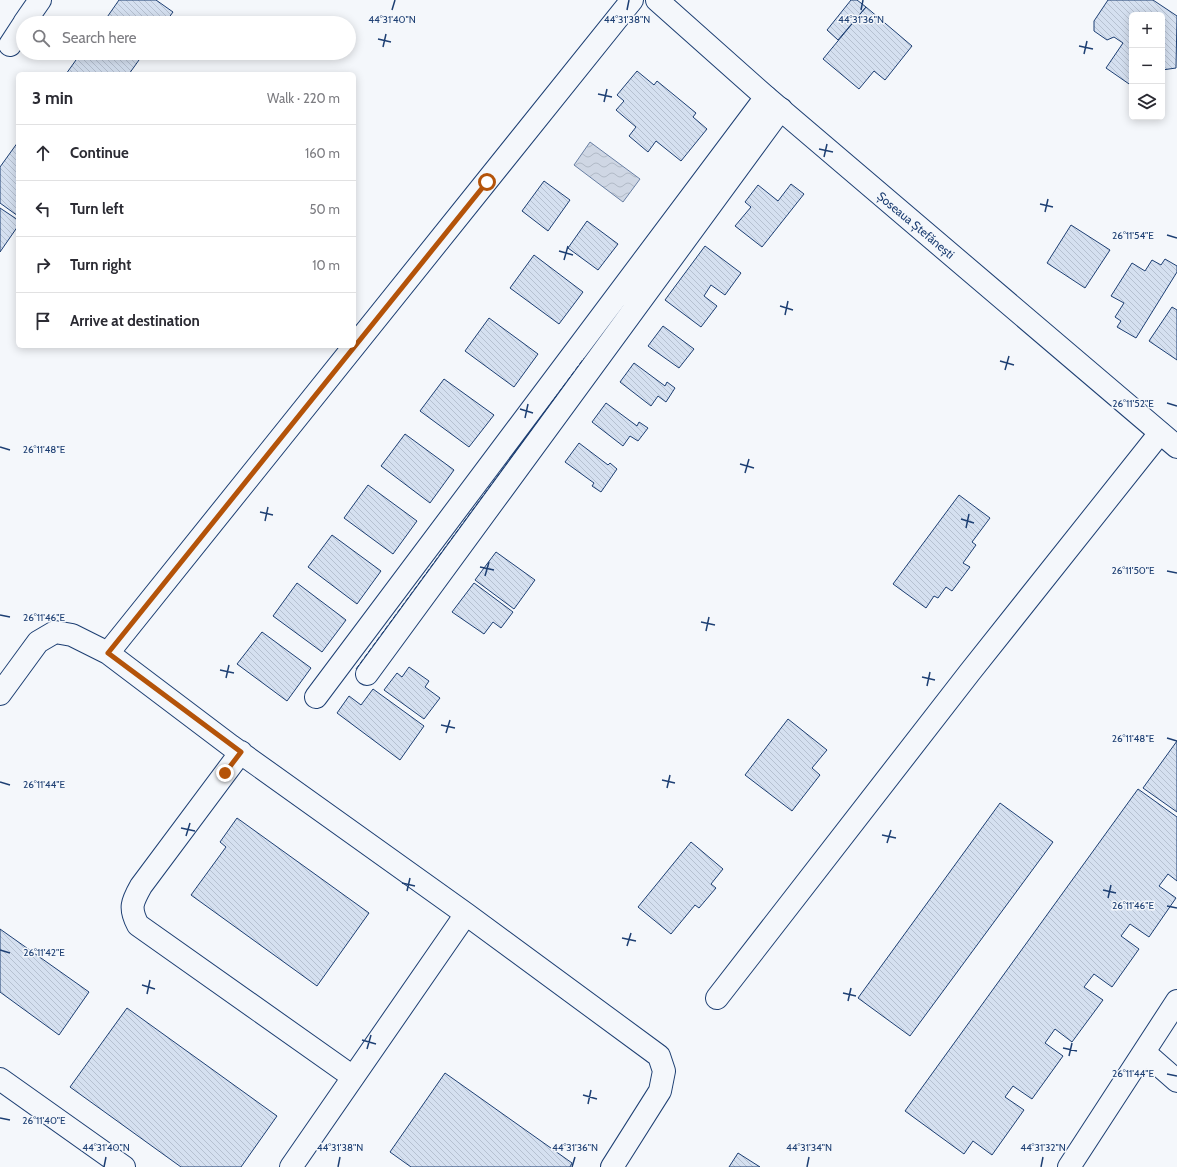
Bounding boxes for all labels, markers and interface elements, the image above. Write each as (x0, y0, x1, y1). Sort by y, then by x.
map controls (1129, 12, 1165, 120)
button: + (1129, 12, 1165, 48)
text: 44°31'40"N (368, 13, 416, 26)
text: 44°31'38"N (604, 13, 650, 26)
text: 44°31'36"N (838, 13, 884, 26)
search box (16, 16, 356, 60)
icon: search (30, 27, 52, 49)
text: Search here (62, 29, 137, 47)
button: − (1129, 48, 1165, 84)
button: layers (1129, 84, 1165, 120)
text: 3 min (32, 88, 73, 108)
text: Walk · 220 m (267, 90, 340, 106)
icon: ahead (32, 142, 54, 164)
text: Continue (70, 144, 129, 162)
text: 160 m (305, 145, 340, 161)
route start (478, 173, 496, 191)
street label: Șoseaua Ștefănești (874, 188, 958, 263)
icon: left (32, 198, 54, 220)
text: Turn left (70, 200, 124, 218)
text: 50 m (310, 201, 340, 217)
text: 26°11'54"E (1112, 229, 1154, 242)
icon: right (32, 254, 54, 276)
text: Turn right (70, 256, 131, 274)
text: 10 m (312, 257, 340, 273)
icon: arrive (32, 310, 54, 332)
text: Arrive at destination (70, 312, 200, 330)
text: 26°11'52"E (1112, 397, 1154, 410)
text: 26°11'48"E (23, 443, 66, 456)
text: 26°11'50"E (1111, 564, 1155, 577)
text: 26°11'46"E (23, 611, 65, 624)
text: 26°11'48"E (1112, 732, 1155, 745)
route end (216, 764, 234, 782)
text: 26°11'44"E (23, 778, 65, 791)
text: 26°11'46"E (1112, 899, 1154, 912)
text: 26°11'42"E (23, 946, 65, 959)
text: 26°11'44"E (1112, 1067, 1154, 1080)
text: 26°11'40"E (22, 1114, 66, 1127)
text: 44°31'40"N (82, 1141, 130, 1154)
text: 44°31'38"N (317, 1141, 363, 1154)
text: 44°31'36"N (552, 1141, 598, 1154)
text: 44°31'34"N (786, 1141, 832, 1154)
text: 44°31'32"N (1020, 1141, 1066, 1154)

